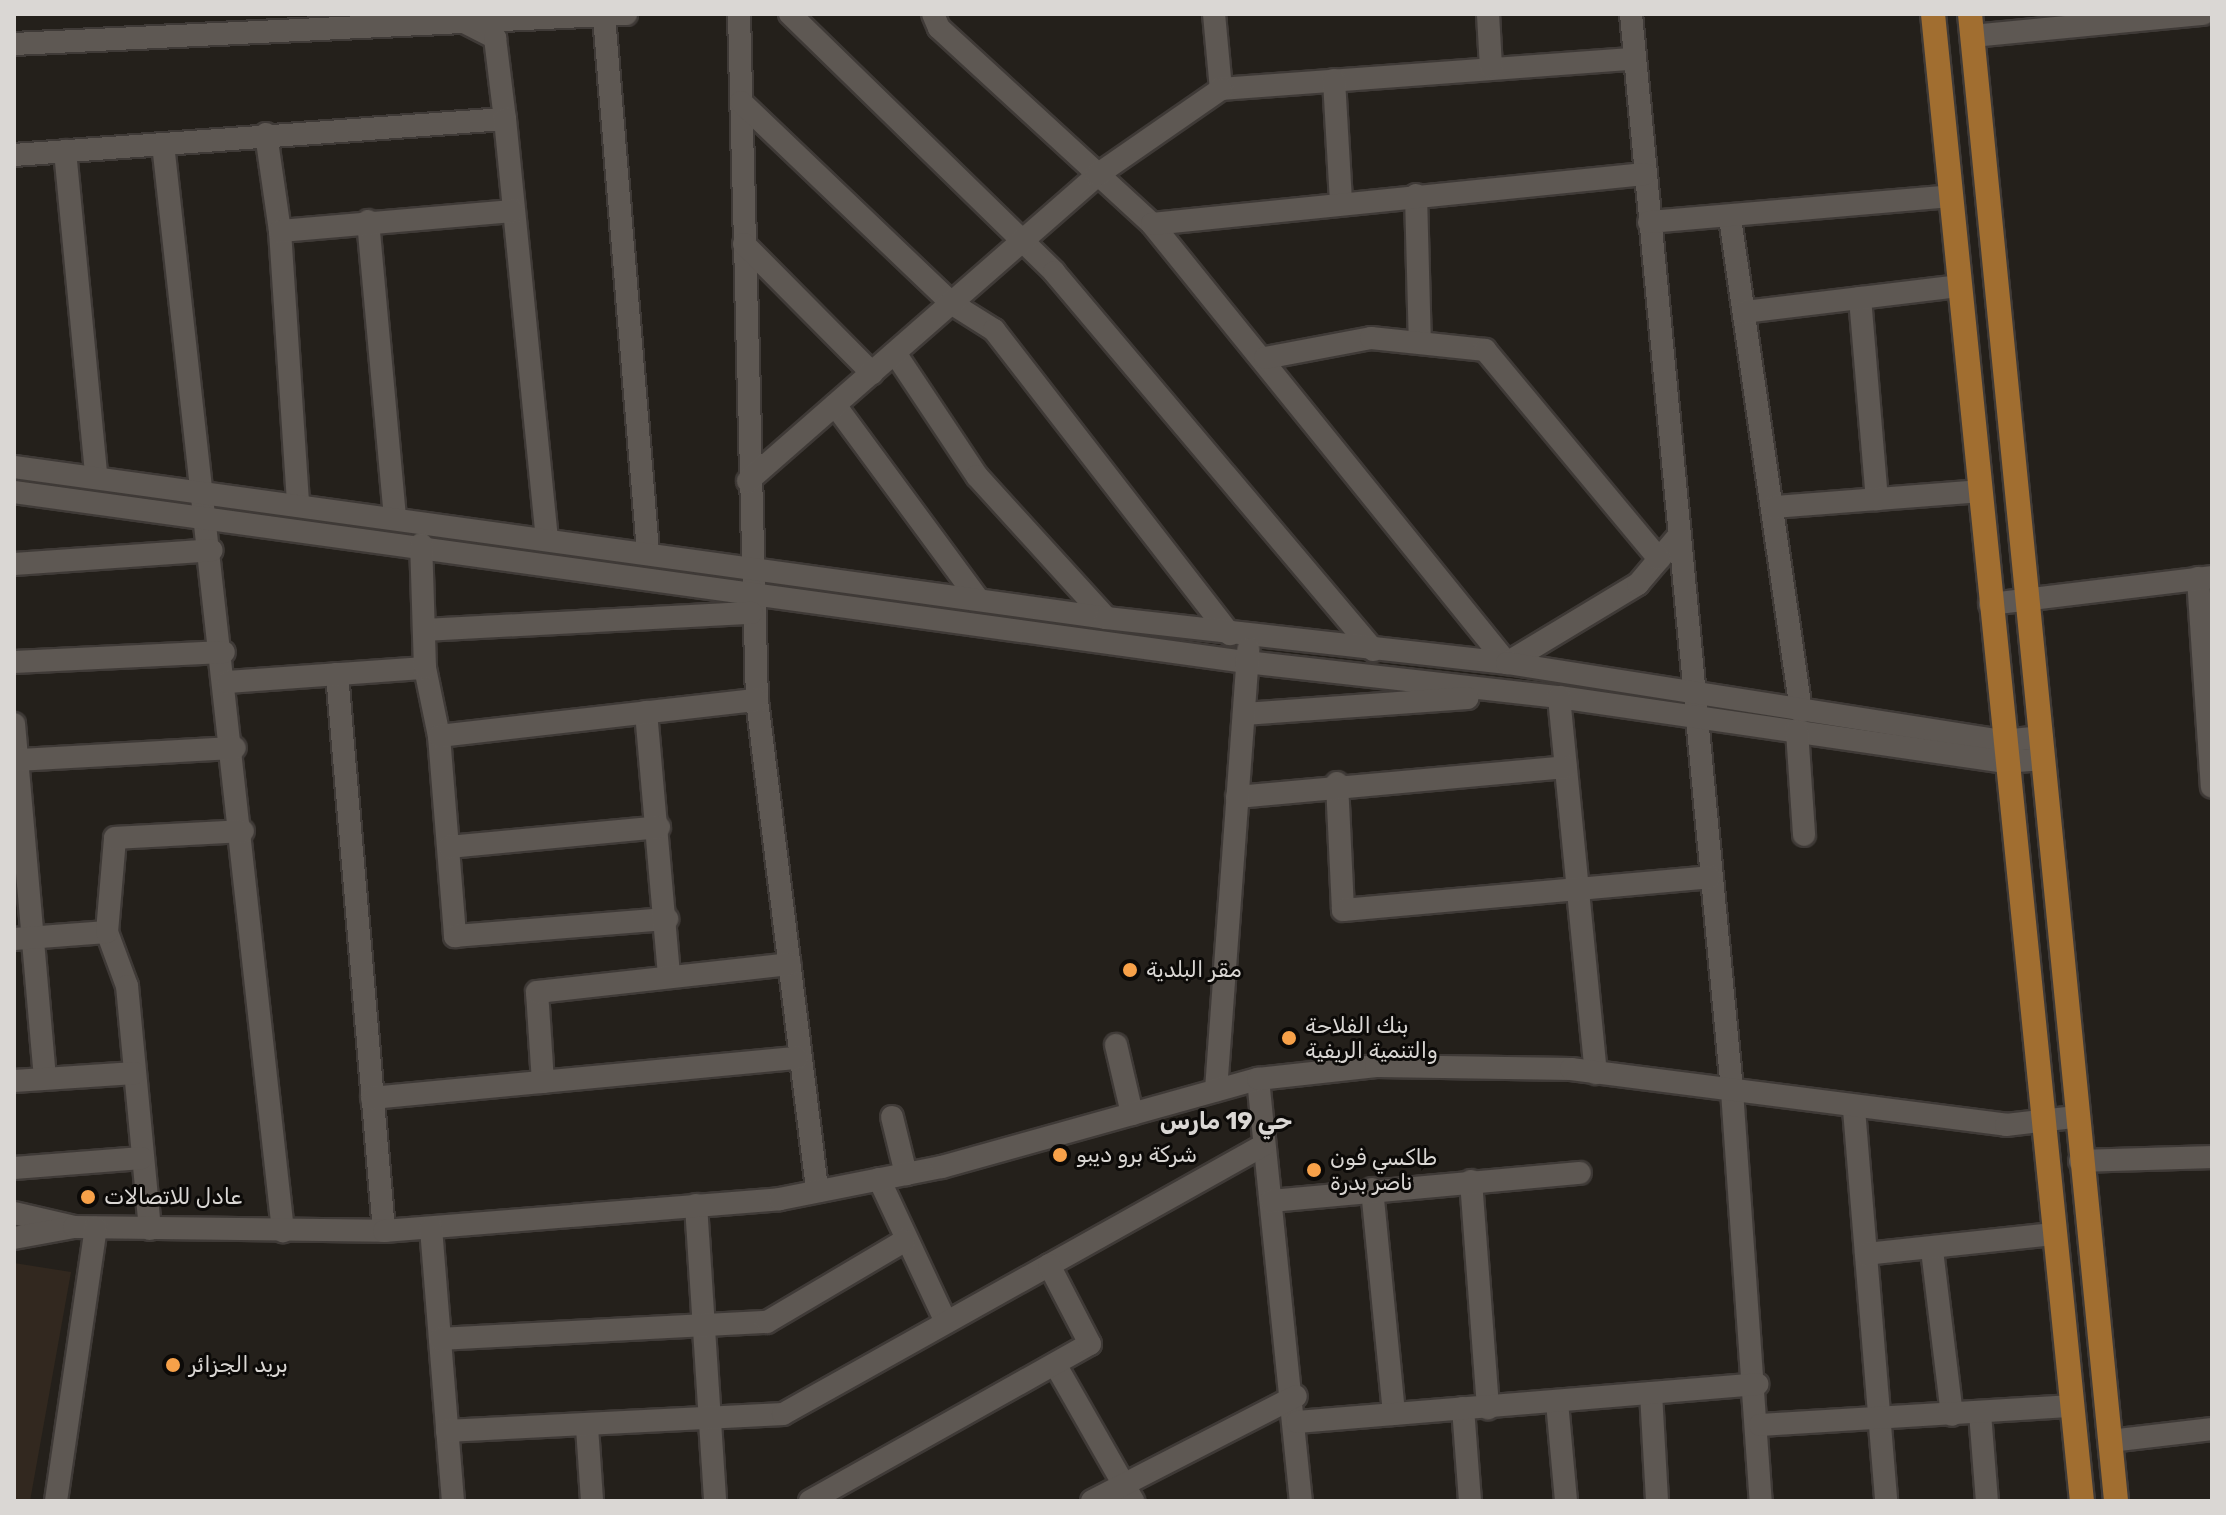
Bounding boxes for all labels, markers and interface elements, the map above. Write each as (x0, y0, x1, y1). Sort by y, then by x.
place label: مقر البلدية (1146, 957, 1242, 983)
marker: مقر البلدية (1121, 961, 1139, 979)
place label: بنك الفلاحة والتنمية الريفية (1305, 1012, 1438, 1064)
marker: بنك الفلاحة والتنمية الريفية (1280, 1029, 1298, 1047)
district label: حي 19 مارس (1160, 1108, 1292, 1136)
place label: شركة برو ديبو (1076, 1142, 1197, 1168)
place label: طاكسي فون ناصر بدرة (1330, 1144, 1437, 1196)
marker: شركة برو ديبو (1051, 1146, 1069, 1164)
marker: طاكسي فون ناصر بدرة (1305, 1161, 1323, 1179)
place label: عادل للاتصالات (104, 1184, 242, 1210)
marker: عادل للاتصالات (79, 1188, 97, 1206)
place label: بريد الجزائر (189, 1352, 288, 1378)
marker: بريد الجزائر (164, 1356, 182, 1374)

